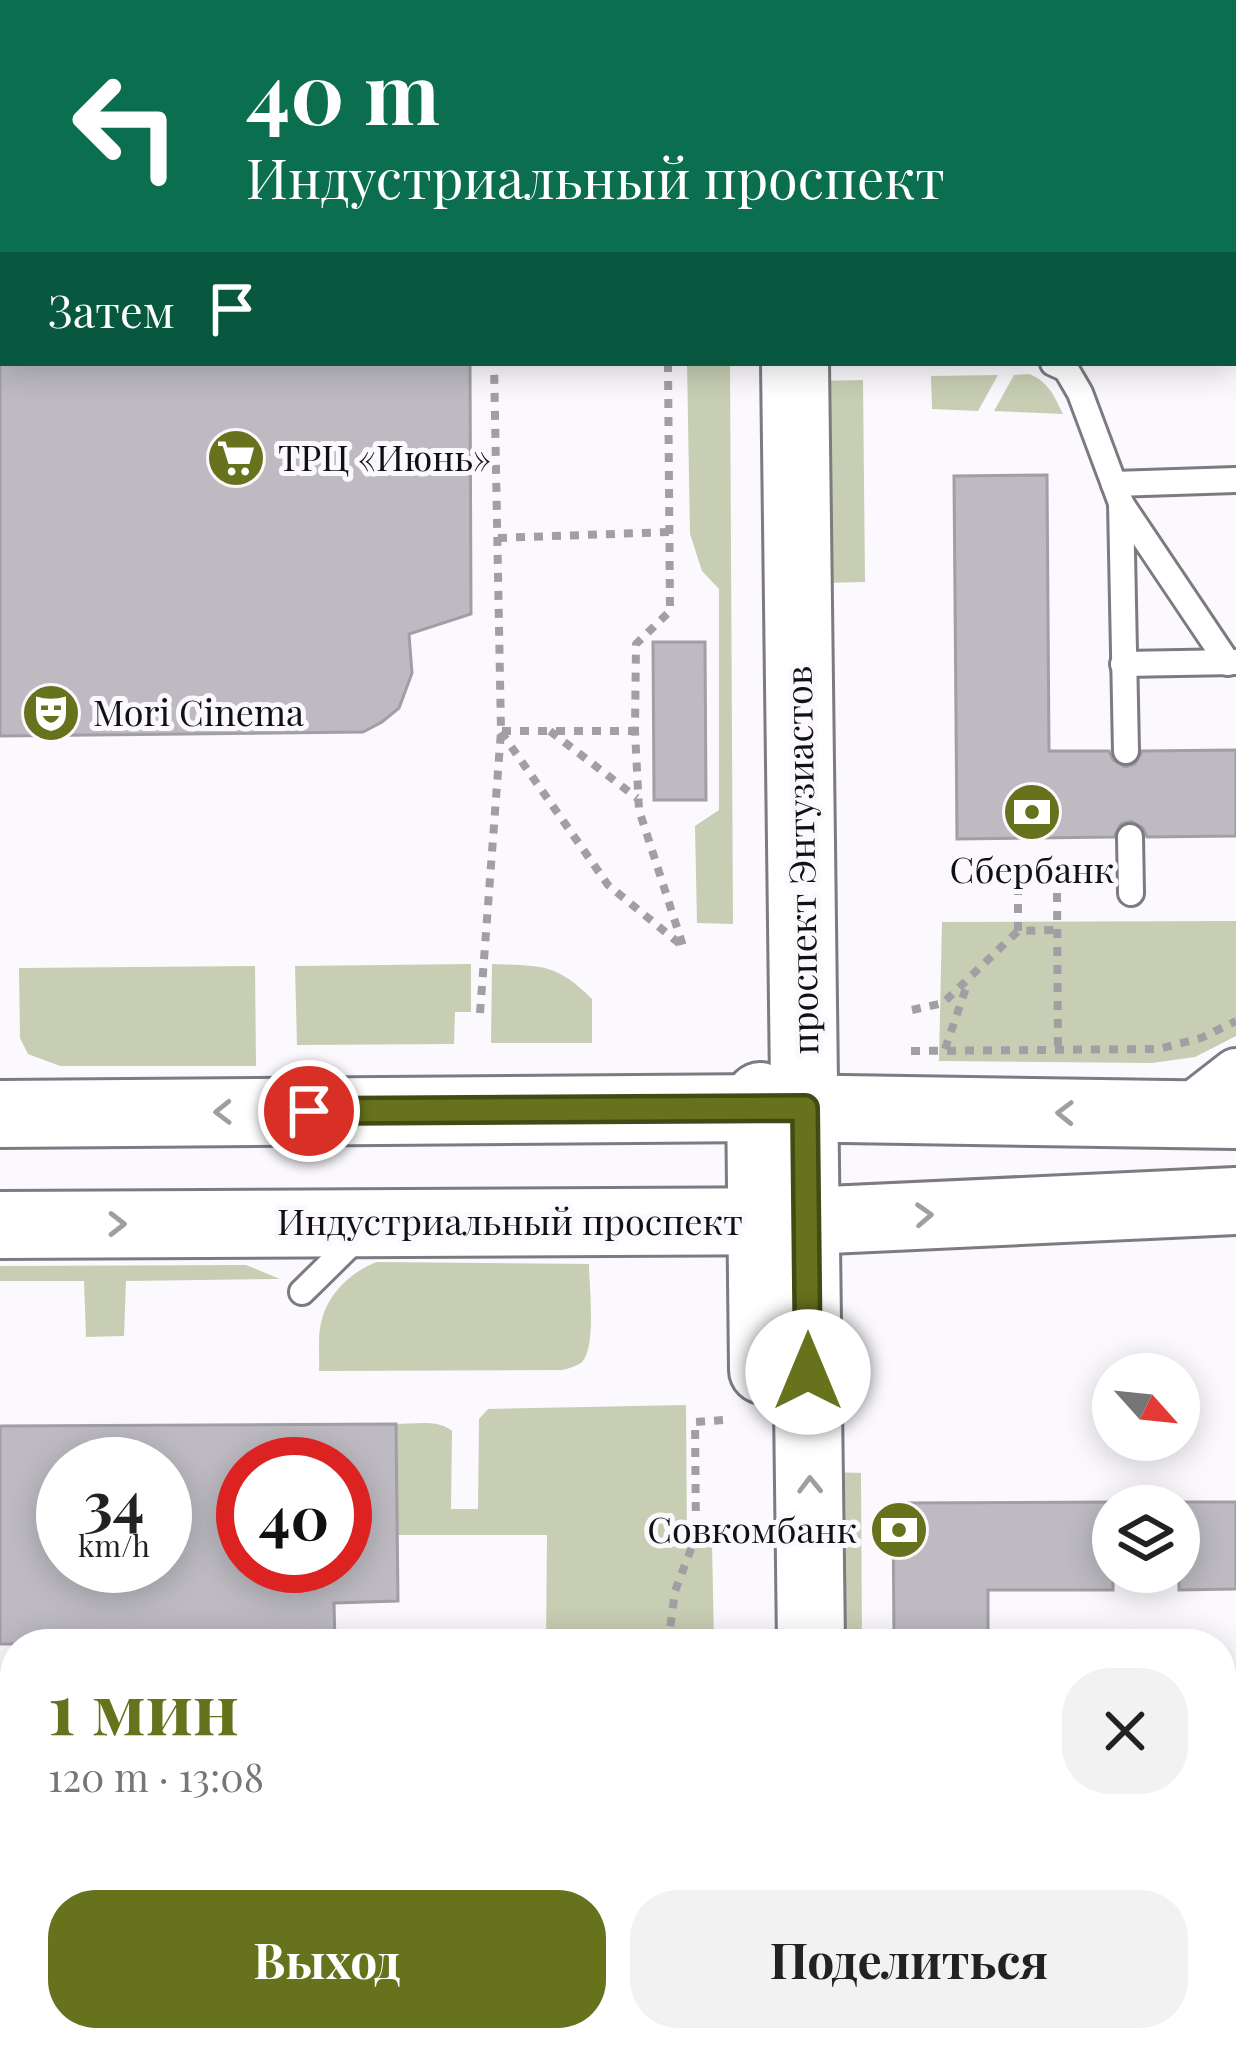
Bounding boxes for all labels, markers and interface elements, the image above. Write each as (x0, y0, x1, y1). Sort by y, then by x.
text: 40 m (246, 34, 440, 146)
icon: left (48, 48, 204, 204)
text: Индустриальный проспект (246, 141, 945, 213)
icon: arrive (199, 276, 265, 342)
text: Затем (48, 279, 175, 339)
supermarket icon: ТРЦ «Июнь» (205, 427, 267, 489)
place label: ТРЦ «Июнь» (278, 432, 491, 480)
street label: проспект Энтузиастов (773, 665, 827, 1055)
theatre icon: Mori Cinema (20, 682, 82, 744)
place label: Mori Cinema (93, 687, 304, 735)
bank icon: Сбербанк (1001, 781, 1063, 843)
place label: Сбербанк (950, 844, 1114, 892)
pin (258, 1060, 360, 1162)
icon: arrive (276, 1078, 342, 1144)
one-way arrow (213, 1099, 231, 1125)
one-way arrow (1055, 1100, 1074, 1126)
street label: Индустриальный проспект (277, 1196, 743, 1244)
one-way arrow (915, 1202, 934, 1228)
one-way arrow (109, 1211, 127, 1237)
position arrow (745, 1309, 871, 1435)
north arrow (1092, 1353, 1200, 1461)
map controls (1092, 1353, 1200, 1593)
speed limit sign: 40 (216, 1437, 372, 1593)
text: 34 (84, 1460, 144, 1540)
one-way arrow (797, 1475, 823, 1493)
button: layers (1092, 1485, 1200, 1593)
bank icon: Совкомбанк (868, 1499, 930, 1561)
place label: Совкомбанк (647, 1504, 857, 1552)
text: km/h (78, 1525, 150, 1565)
text: 1 мин (48, 1657, 239, 1753)
button: close (1062, 1668, 1188, 1794)
text: 120 m · 13:08 (48, 1750, 264, 1802)
button: Выход (48, 1890, 606, 2028)
button: Поделиться (630, 1890, 1188, 2028)

